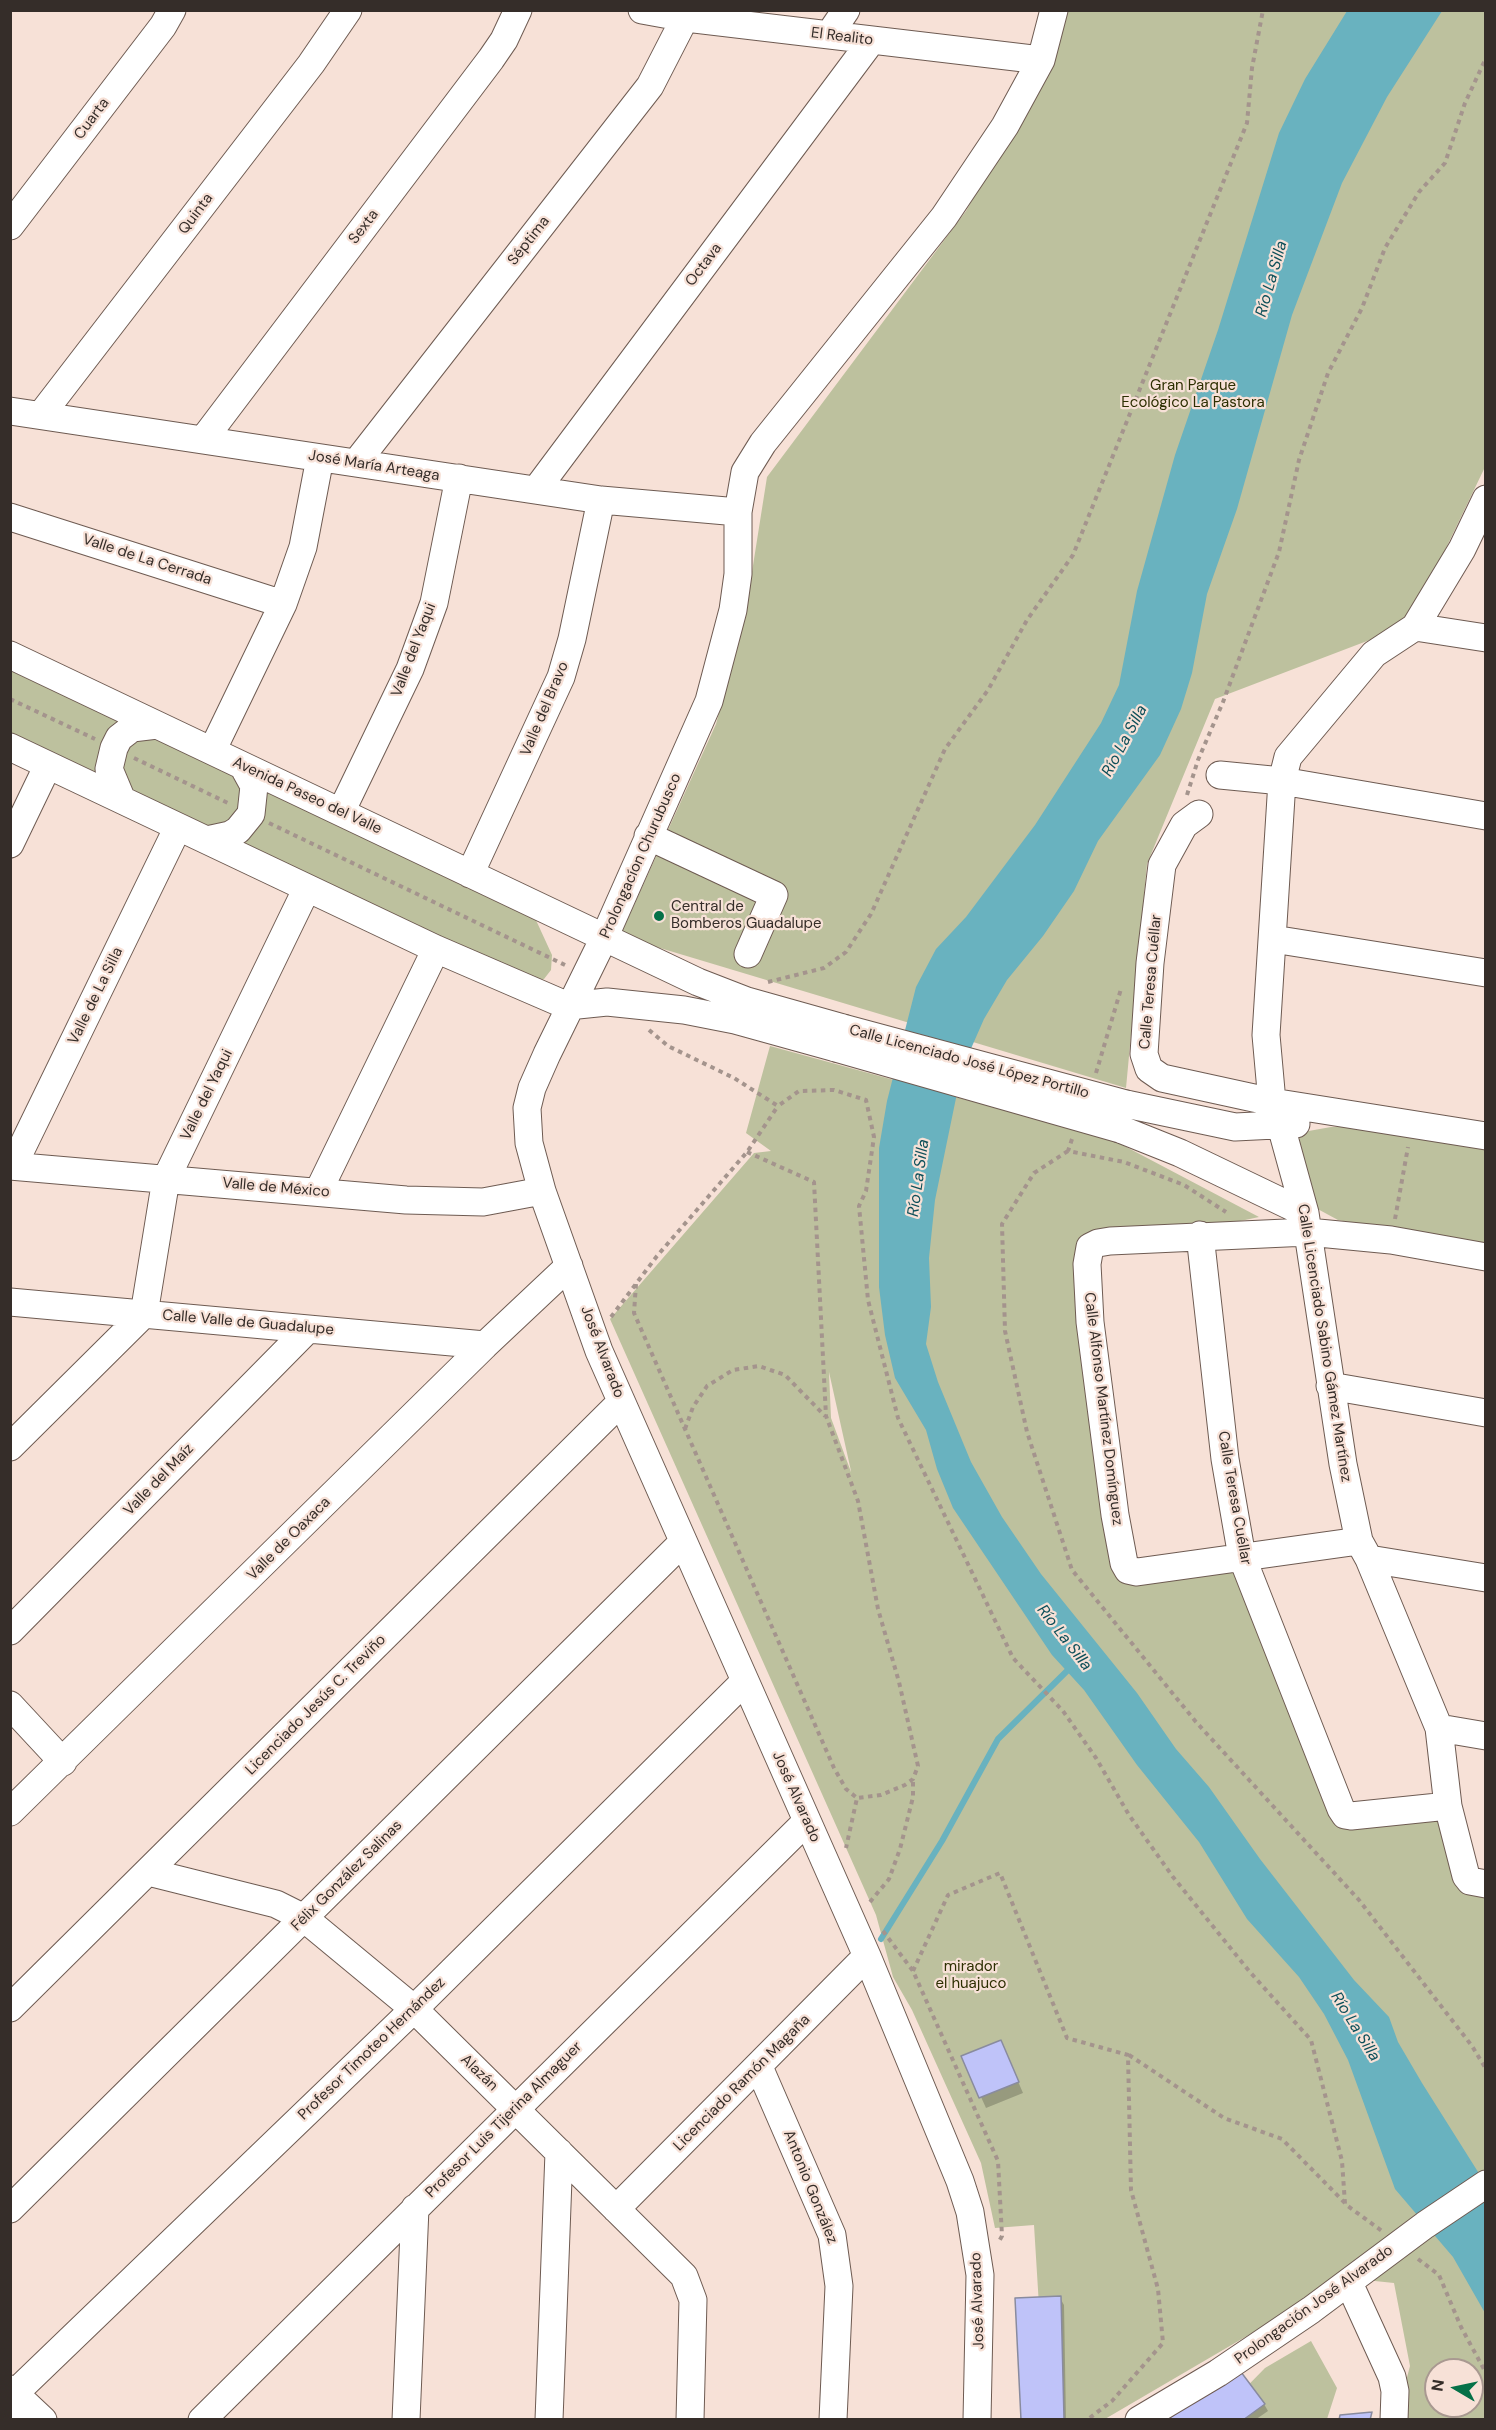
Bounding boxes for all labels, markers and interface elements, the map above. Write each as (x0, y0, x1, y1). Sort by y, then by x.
street label: El Realito (810, 24, 874, 50)
street label: Cuarta (71, 95, 113, 143)
street label: Quinta (175, 190, 217, 238)
street label: Sexta (345, 206, 383, 248)
street label: Séptima (504, 213, 554, 269)
water label: Río La Silla (1252, 239, 1292, 319)
street label: Octava (682, 240, 726, 290)
park label: Gran Parque Ecológico La Pastora (1121, 377, 1265, 412)
street label: José María Arteaga (307, 447, 441, 485)
street label: Valle de La Cerrada (80, 531, 214, 589)
street label: Valle del Yaqui (388, 600, 440, 700)
street label: Valle del Bravo (517, 659, 573, 759)
water label: Río La Silla (1098, 702, 1152, 780)
street label: Avenida Paseo del Valle (230, 754, 384, 838)
street label: Prolongacíon Churubusco (596, 771, 686, 941)
place label: Central de Bomberos Guadalupe (671, 898, 821, 933)
marker: Central de Bomberos Guadalupe (652, 909, 666, 923)
street label: Calle Teresa Cuéllar (1136, 914, 1166, 1050)
street label: Valle de La Silla (65, 945, 127, 1047)
street label: Calle Licenciado José López Portillo (847, 1021, 1091, 1103)
street label: Valle del Yaqui (177, 1046, 237, 1144)
water label: Río La Silla (904, 1138, 934, 1218)
street label: Valle de México (222, 1174, 330, 1202)
street label: Calle Licenciado Sabino Gámez Martínez (1293, 1203, 1355, 1483)
street label: Calle Alfonso Martínez Domínguez (1080, 1291, 1126, 1527)
street label: José Alvarado (576, 1303, 628, 1401)
street label: Calle Valle de Guadalupe (161, 1307, 335, 1339)
street label: Calle Teresa Cuéllar (1213, 1430, 1255, 1566)
street label: Valle del Maíz (120, 1440, 198, 1520)
street label: Valle de Oaxaca (244, 1494, 334, 1584)
water label: Río La Silla (1032, 1601, 1096, 1675)
street label: Licenciado Jesús C. Treviño (242, 1631, 390, 1779)
street label: José Alvarado (768, 1749, 824, 1845)
street label: Félix González Salinas (288, 1817, 406, 1935)
park label: mirador el huajuco (936, 1958, 1006, 1993)
street label: Profesor Timoteo Hernández (295, 1974, 449, 2124)
water label: Río La Silla (1326, 1989, 1384, 2065)
street label: Licenciado Ramón Magaña (670, 2011, 814, 2155)
street label: Profesor Luis Tijerina Almaguer (422, 2038, 586, 2202)
street label: Alazán (457, 2051, 501, 2095)
street label: Antonio González (779, 2128, 841, 2246)
street label: Prolongación José Alvarado (1231, 2241, 1397, 2369)
street label: José Alvarado (967, 2252, 989, 2350)
north arrow (1424, 2358, 1484, 2418)
text: N (1426, 2378, 1449, 2393)

